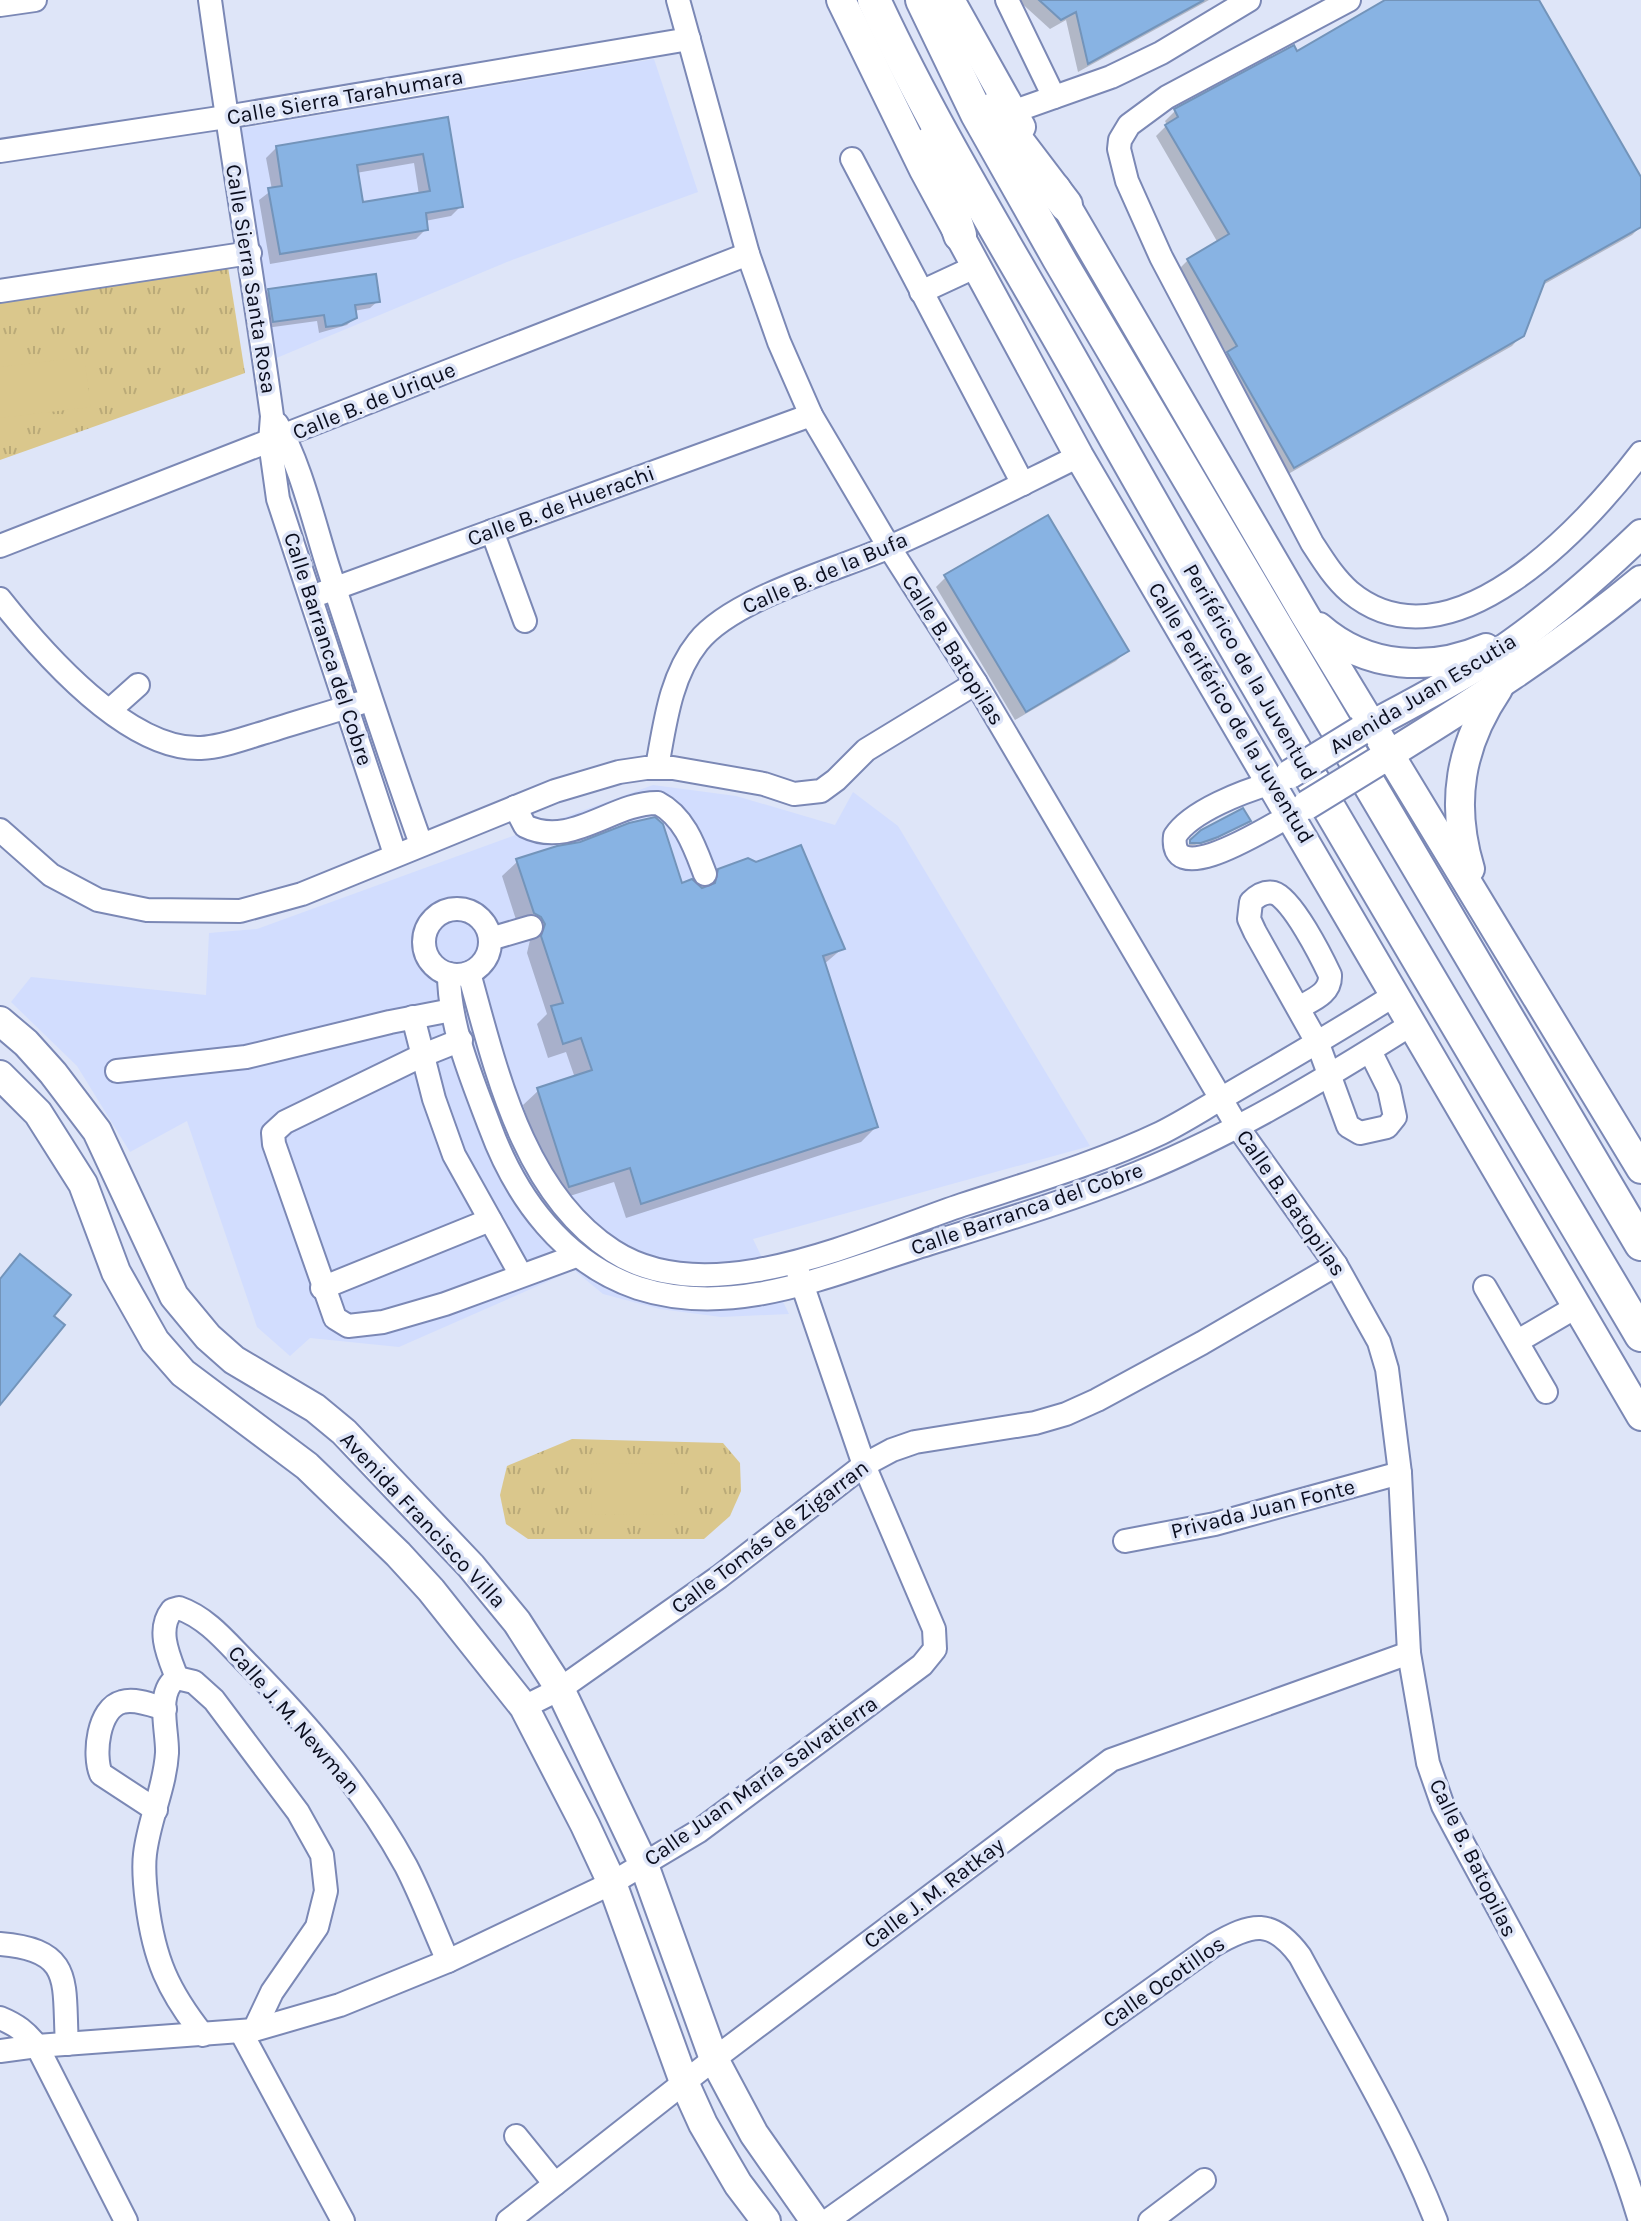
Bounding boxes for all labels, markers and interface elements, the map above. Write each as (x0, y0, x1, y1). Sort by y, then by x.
street label: Calle Sierra Tarahumara (225, 63, 465, 131)
street label: Calle Sierra Santa Rosa (220, 162, 282, 396)
street label: Calle B. de Urique (289, 357, 459, 445)
street label: Calle B. de Huerachi (464, 460, 658, 552)
street label: Calle B. de la Bufa (738, 526, 912, 620)
street label: Calle Barranca del Cobre (278, 529, 378, 769)
street label: Periférico de la Juventud (1177, 559, 1323, 785)
street label: Calle B. Batopilas (896, 570, 1010, 730)
street label: Calle Periférico de la Juventud (1143, 578, 1319, 848)
street label: Avenida Juan Escutia (1325, 628, 1521, 760)
street label: Calle B. Batopilas (1231, 1125, 1351, 1281)
street label: Calle Barranca del Cobre (908, 1157, 1146, 1261)
street label: Avenida Francisco Villa (335, 1427, 511, 1613)
street label: Calle Tomás de Zigarran (666, 1454, 874, 1620)
street label: Privada Juan Fonte (1168, 1474, 1358, 1544)
street label: Calle J. M. Newman (222, 1640, 366, 1800)
street label: Calle Juan María Salvatierra (639, 1690, 883, 1872)
street label: Calle B. Batopilas (1423, 1775, 1523, 1941)
street label: Calle J. M. Ratkay (859, 1832, 1009, 1954)
street label: Calle Ocotillos (1098, 1930, 1230, 2034)

